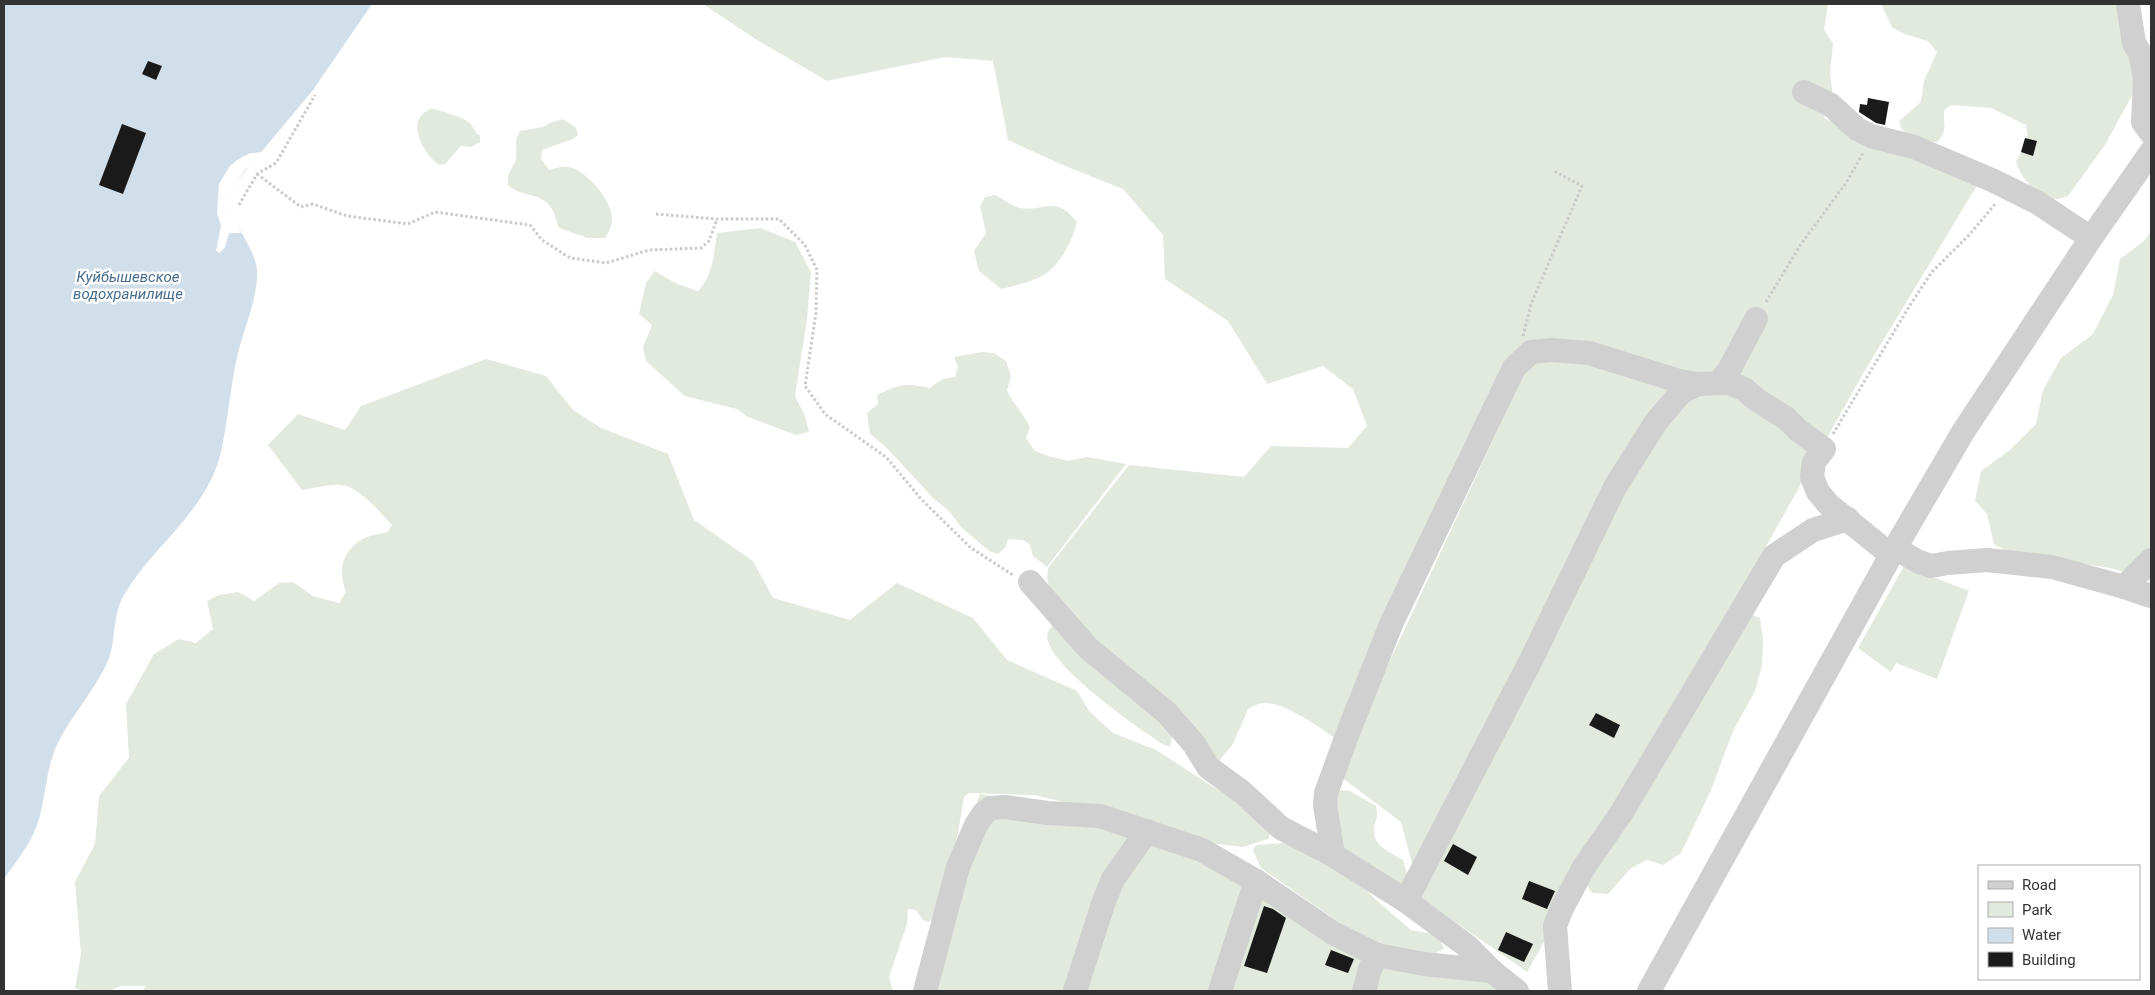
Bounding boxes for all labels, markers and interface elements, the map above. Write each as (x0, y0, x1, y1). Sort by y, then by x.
water label: Куйбышевское водохранилище (73, 268, 183, 303)
legend (1978, 865, 2140, 980)
text: Road (2022, 876, 2056, 894)
text: Park (2022, 901, 2053, 919)
text: Water (2022, 926, 2061, 944)
text: Building (2022, 951, 2076, 969)

